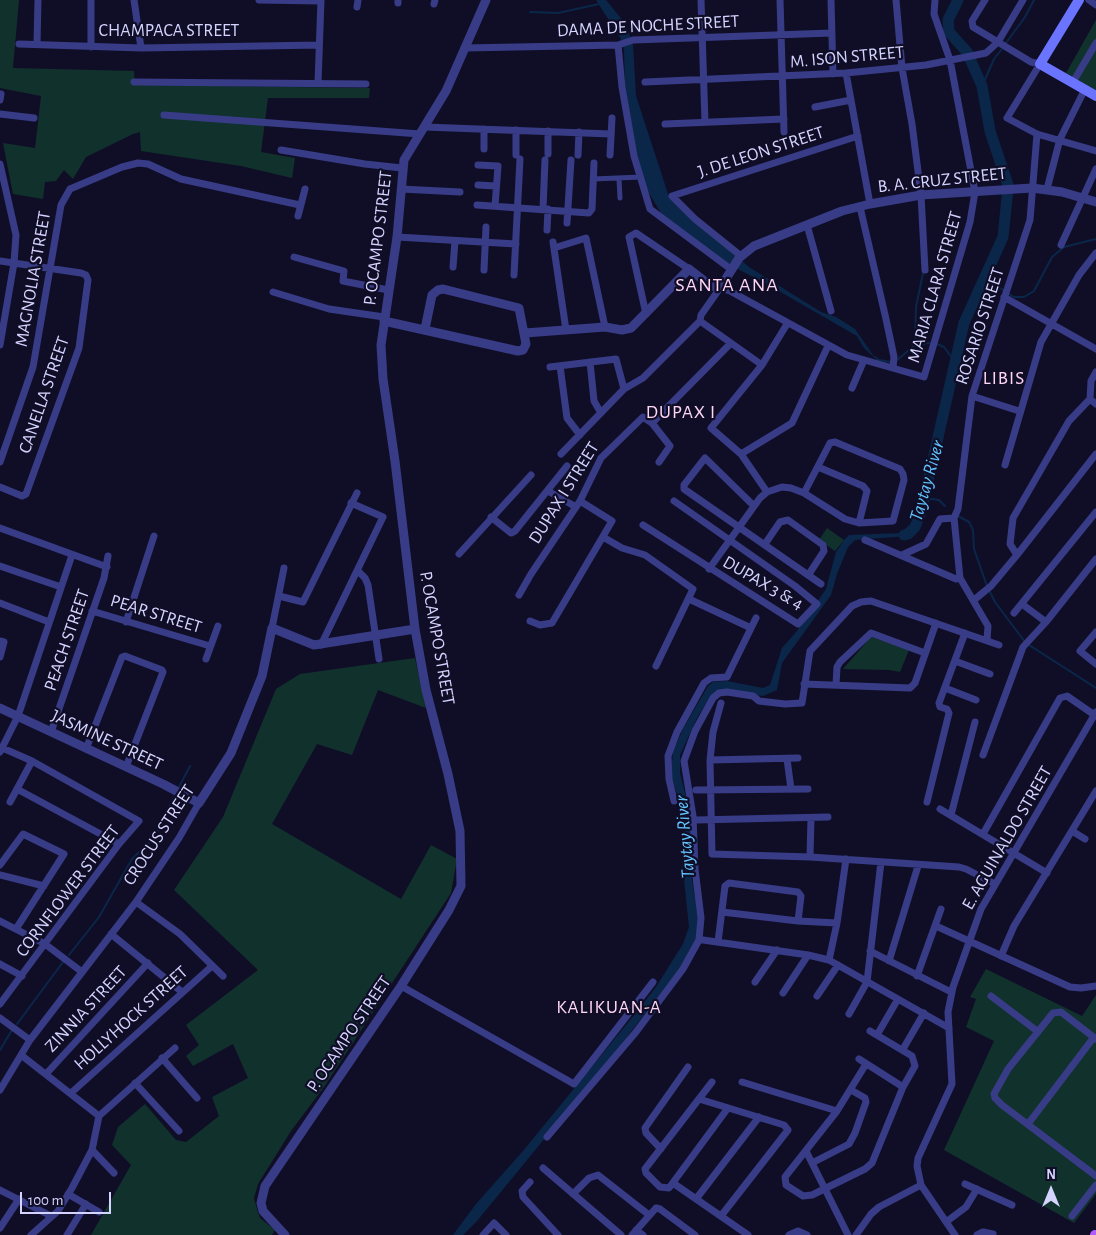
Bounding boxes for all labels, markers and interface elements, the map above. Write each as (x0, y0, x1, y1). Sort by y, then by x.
street label: DAMA DE NOCHE STREET (556, 10, 740, 42)
street label: CHAMPACA STREET (99, 20, 239, 42)
street label: M. ISON STREET (789, 41, 905, 73)
street label: J. DE LEON STREET (695, 121, 827, 183)
street label: B. A. CRUZ STREET (877, 162, 1007, 198)
street label: P. OCAMPO STREET (359, 169, 397, 307)
street label: MAGNOLIA STREET (10, 209, 56, 349)
street label: MARIA CLARA STREET (903, 209, 967, 365)
street label: ROSARIO STREET (951, 265, 1009, 387)
district label: SANTA ANA (674, 273, 780, 297)
street label: CANELLA STREET (14, 334, 74, 456)
district label: LIBIS (982, 367, 1026, 389)
district label: DUPAX I (645, 401, 717, 423)
street label: DUPAX I STREET (524, 438, 604, 548)
water label: Taytay River (905, 438, 949, 524)
street label: DUPAX 3 & 4 (719, 551, 807, 615)
street label: P. OCAMPO STREET (415, 569, 459, 707)
street label: PEACH STREET (40, 586, 94, 694)
street label: PEAR STREET (108, 590, 204, 638)
street label: JASMINE STREET (48, 705, 166, 775)
street label: E. AGUINALDO STREET (957, 762, 1057, 914)
street label: CROCUS STREET (118, 781, 200, 889)
water label: Taytay River (670, 795, 700, 879)
street label: CORNFLOWER STREET (11, 821, 125, 961)
street label: ZINNIA STREET (40, 961, 132, 1057)
street label: HOLLYHOCK STREET (70, 961, 192, 1075)
street label: P. OCAMPO STREET (302, 972, 396, 1096)
district label: KALIKUAN-A (555, 996, 663, 1018)
north arrow (1026, 1165, 1076, 1215)
text: N (1046, 1168, 1056, 1182)
scale bar (22, 1182, 114, 1214)
text: 100 m (28, 1193, 63, 1208)

